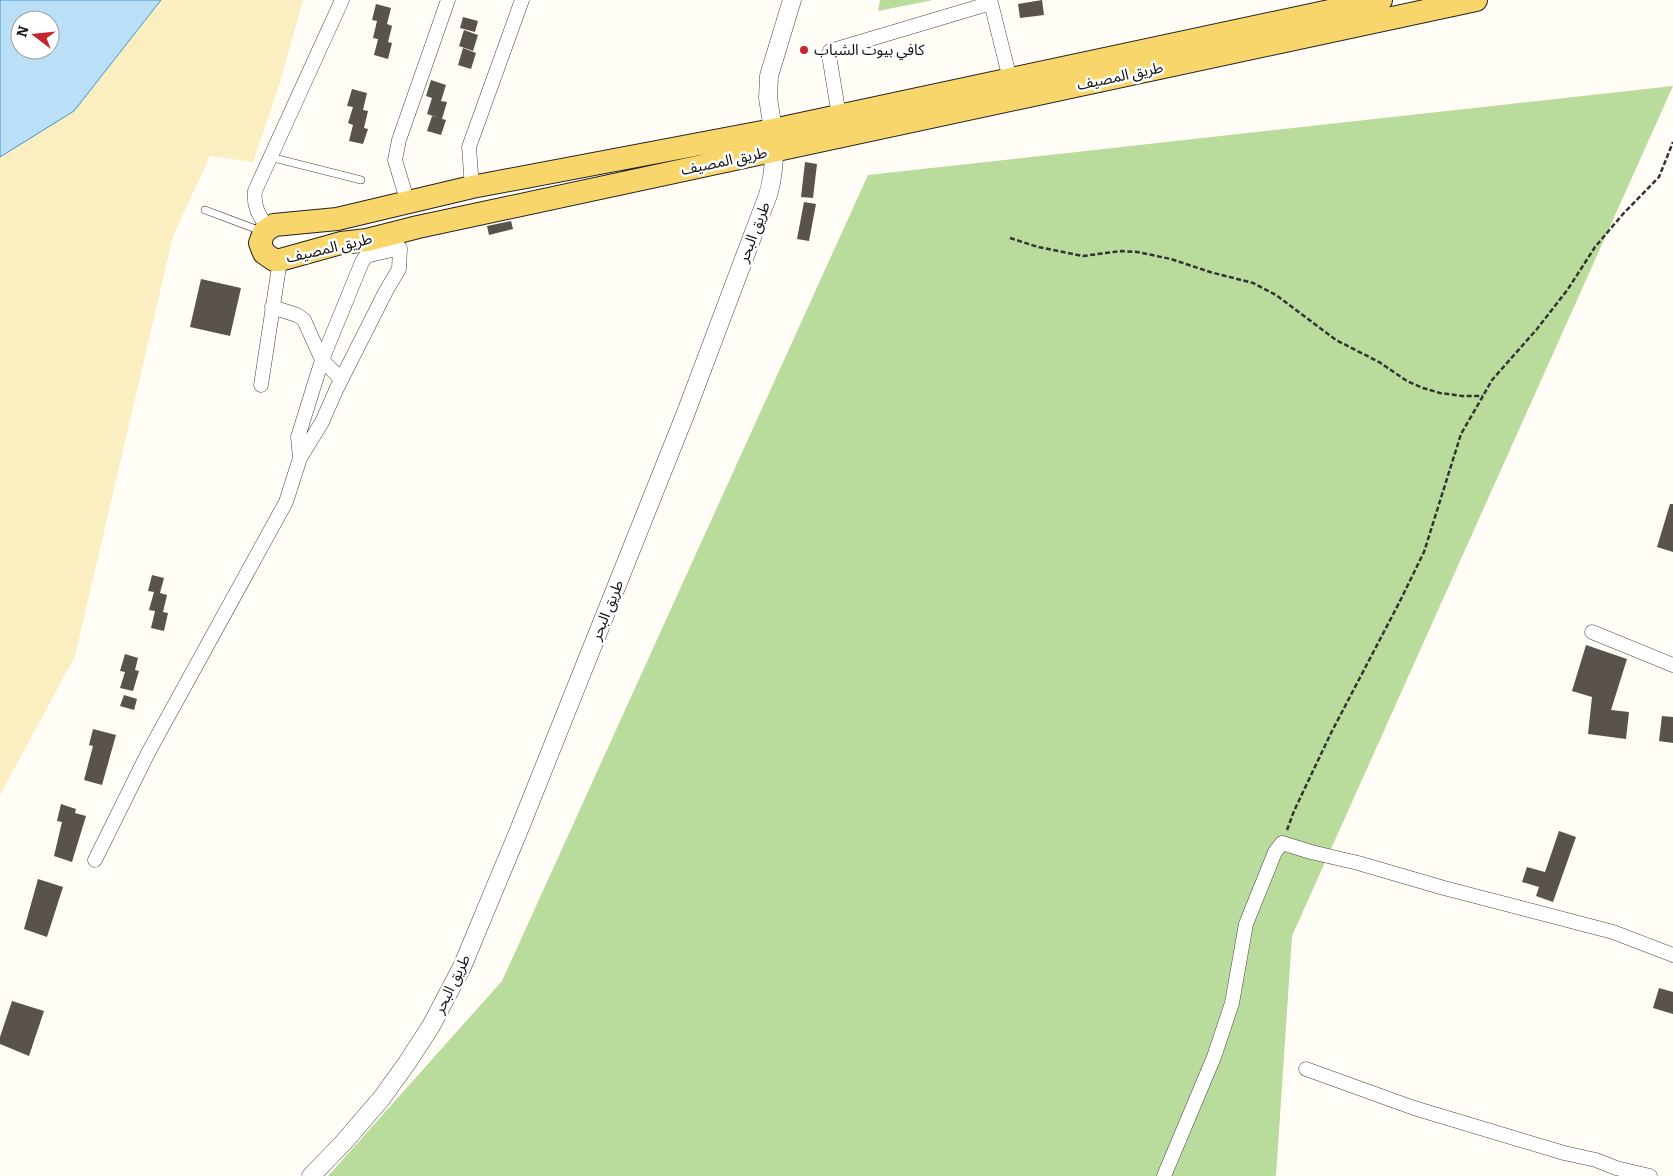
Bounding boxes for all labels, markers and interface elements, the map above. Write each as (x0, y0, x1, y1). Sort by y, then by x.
north arrow (10, 10, 60, 60)
text: N (13, 24, 33, 39)
place label: كافي بيوت الشباب (814, 41, 925, 61)
marker: كافي بيوت الشباب (798, 44, 810, 56)
street label: طريق المصيف (1075, 58, 1165, 95)
street label: طريق المصيف (679, 143, 769, 180)
street label: طريق البحر (734, 199, 775, 266)
street label: طريق المصيف (284, 229, 374, 268)
street label: طريق البحر (586, 577, 628, 644)
street label: طريق البحر (430, 952, 475, 1018)

